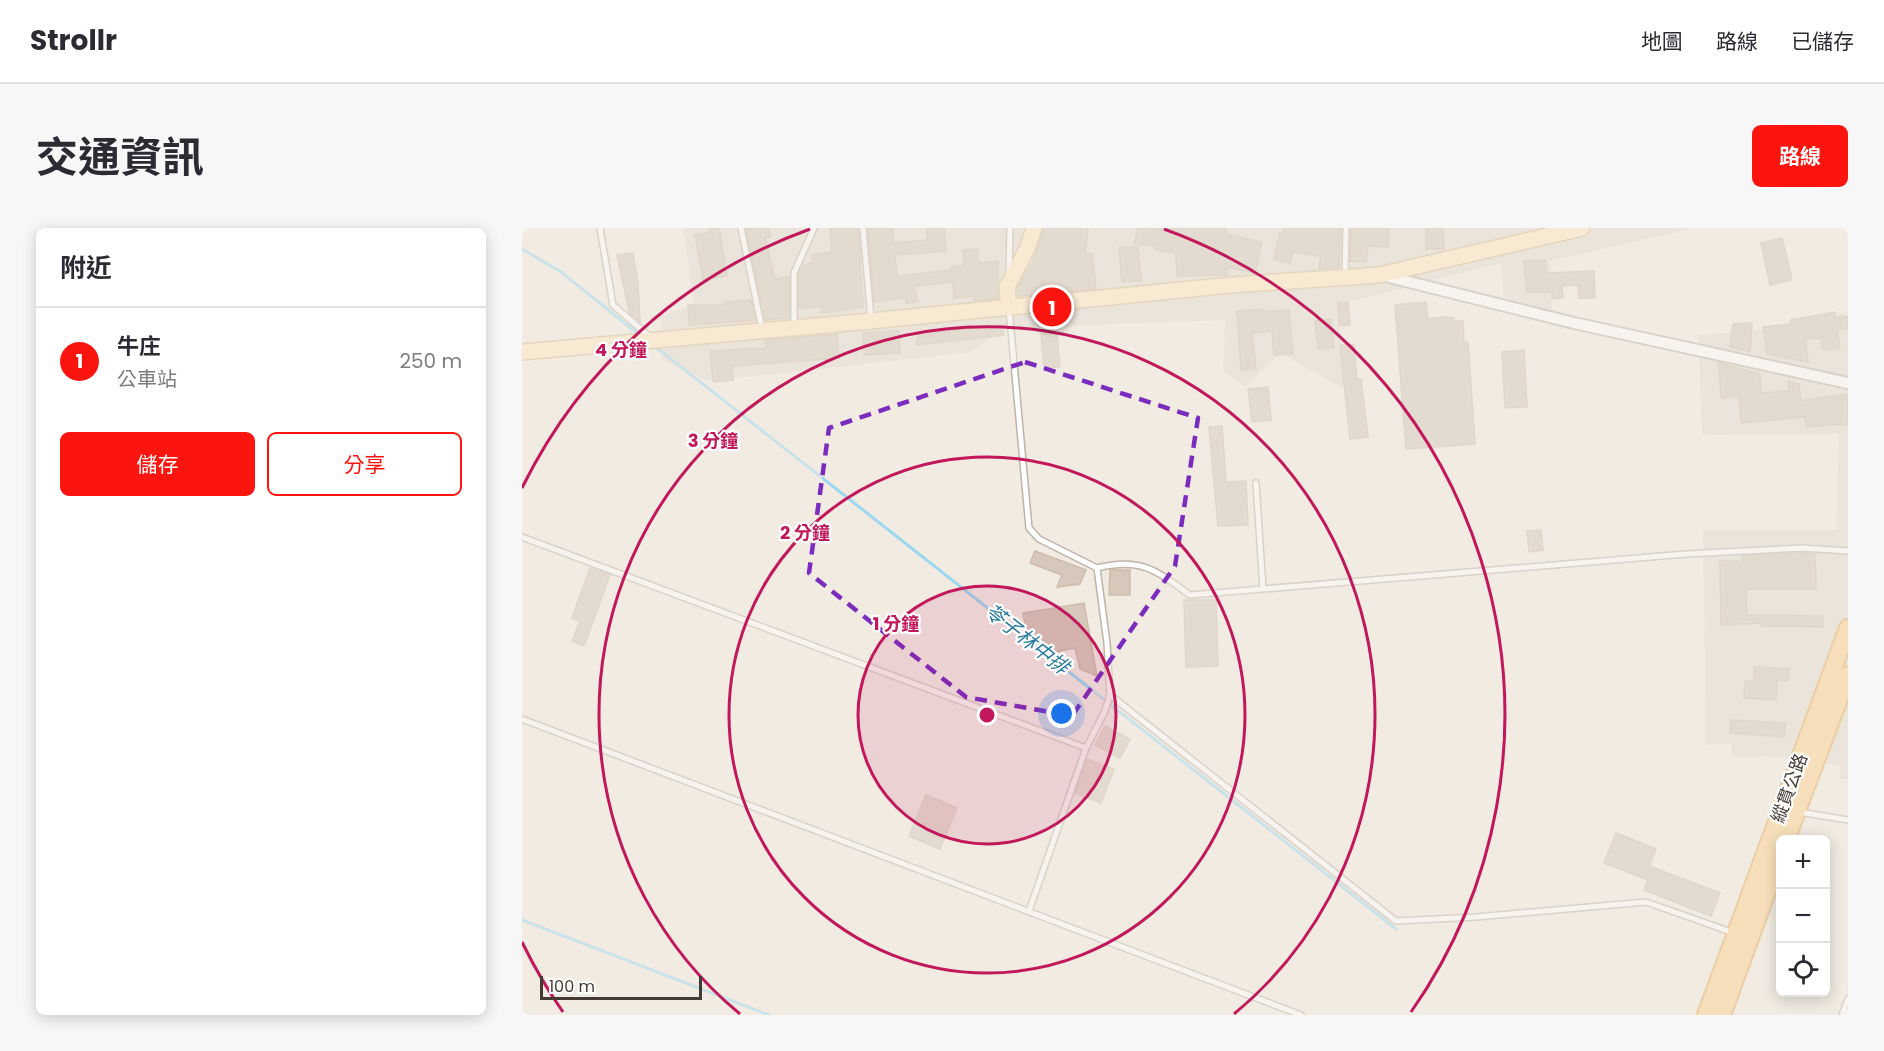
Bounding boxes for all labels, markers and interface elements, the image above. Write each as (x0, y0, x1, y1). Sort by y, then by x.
text: Strollr (30, 21, 117, 60)
text: 地圖 (1641, 27, 1683, 56)
text: 路線 (1716, 27, 1758, 56)
text: 已儲存 (1791, 27, 1854, 56)
button: 路線 (1752, 125, 1848, 187)
text: 交通資訊 (36, 128, 204, 187)
text: 附近 (60, 250, 112, 286)
pin: 1 (1032, 284, 1072, 329)
text: 牛庄 (117, 331, 161, 362)
text: 4 分鐘 (595, 337, 647, 362)
text: 1 (76, 347, 83, 375)
text: 250 m (399, 347, 462, 375)
text: 公車站 (117, 365, 177, 393)
text: 3 分鐘 (688, 428, 738, 453)
button: 儲存 (60, 432, 255, 496)
button: 分享 (267, 432, 462, 496)
text: 2 分鐘 (780, 520, 830, 545)
water label: 苓子林中排 (979, 597, 1077, 683)
text: 1 分鐘 (873, 611, 919, 636)
your location (1047, 699, 1076, 728)
centre of rings (977, 705, 997, 725)
street label: 縱貫公路 (1765, 750, 1813, 826)
map controls (1776, 835, 1830, 997)
button: + (1776, 835, 1830, 889)
button: − (1776, 889, 1830, 943)
button: locate (1776, 943, 1830, 997)
scale bar (540, 973, 702, 1000)
text: 100 m (549, 975, 595, 998)

